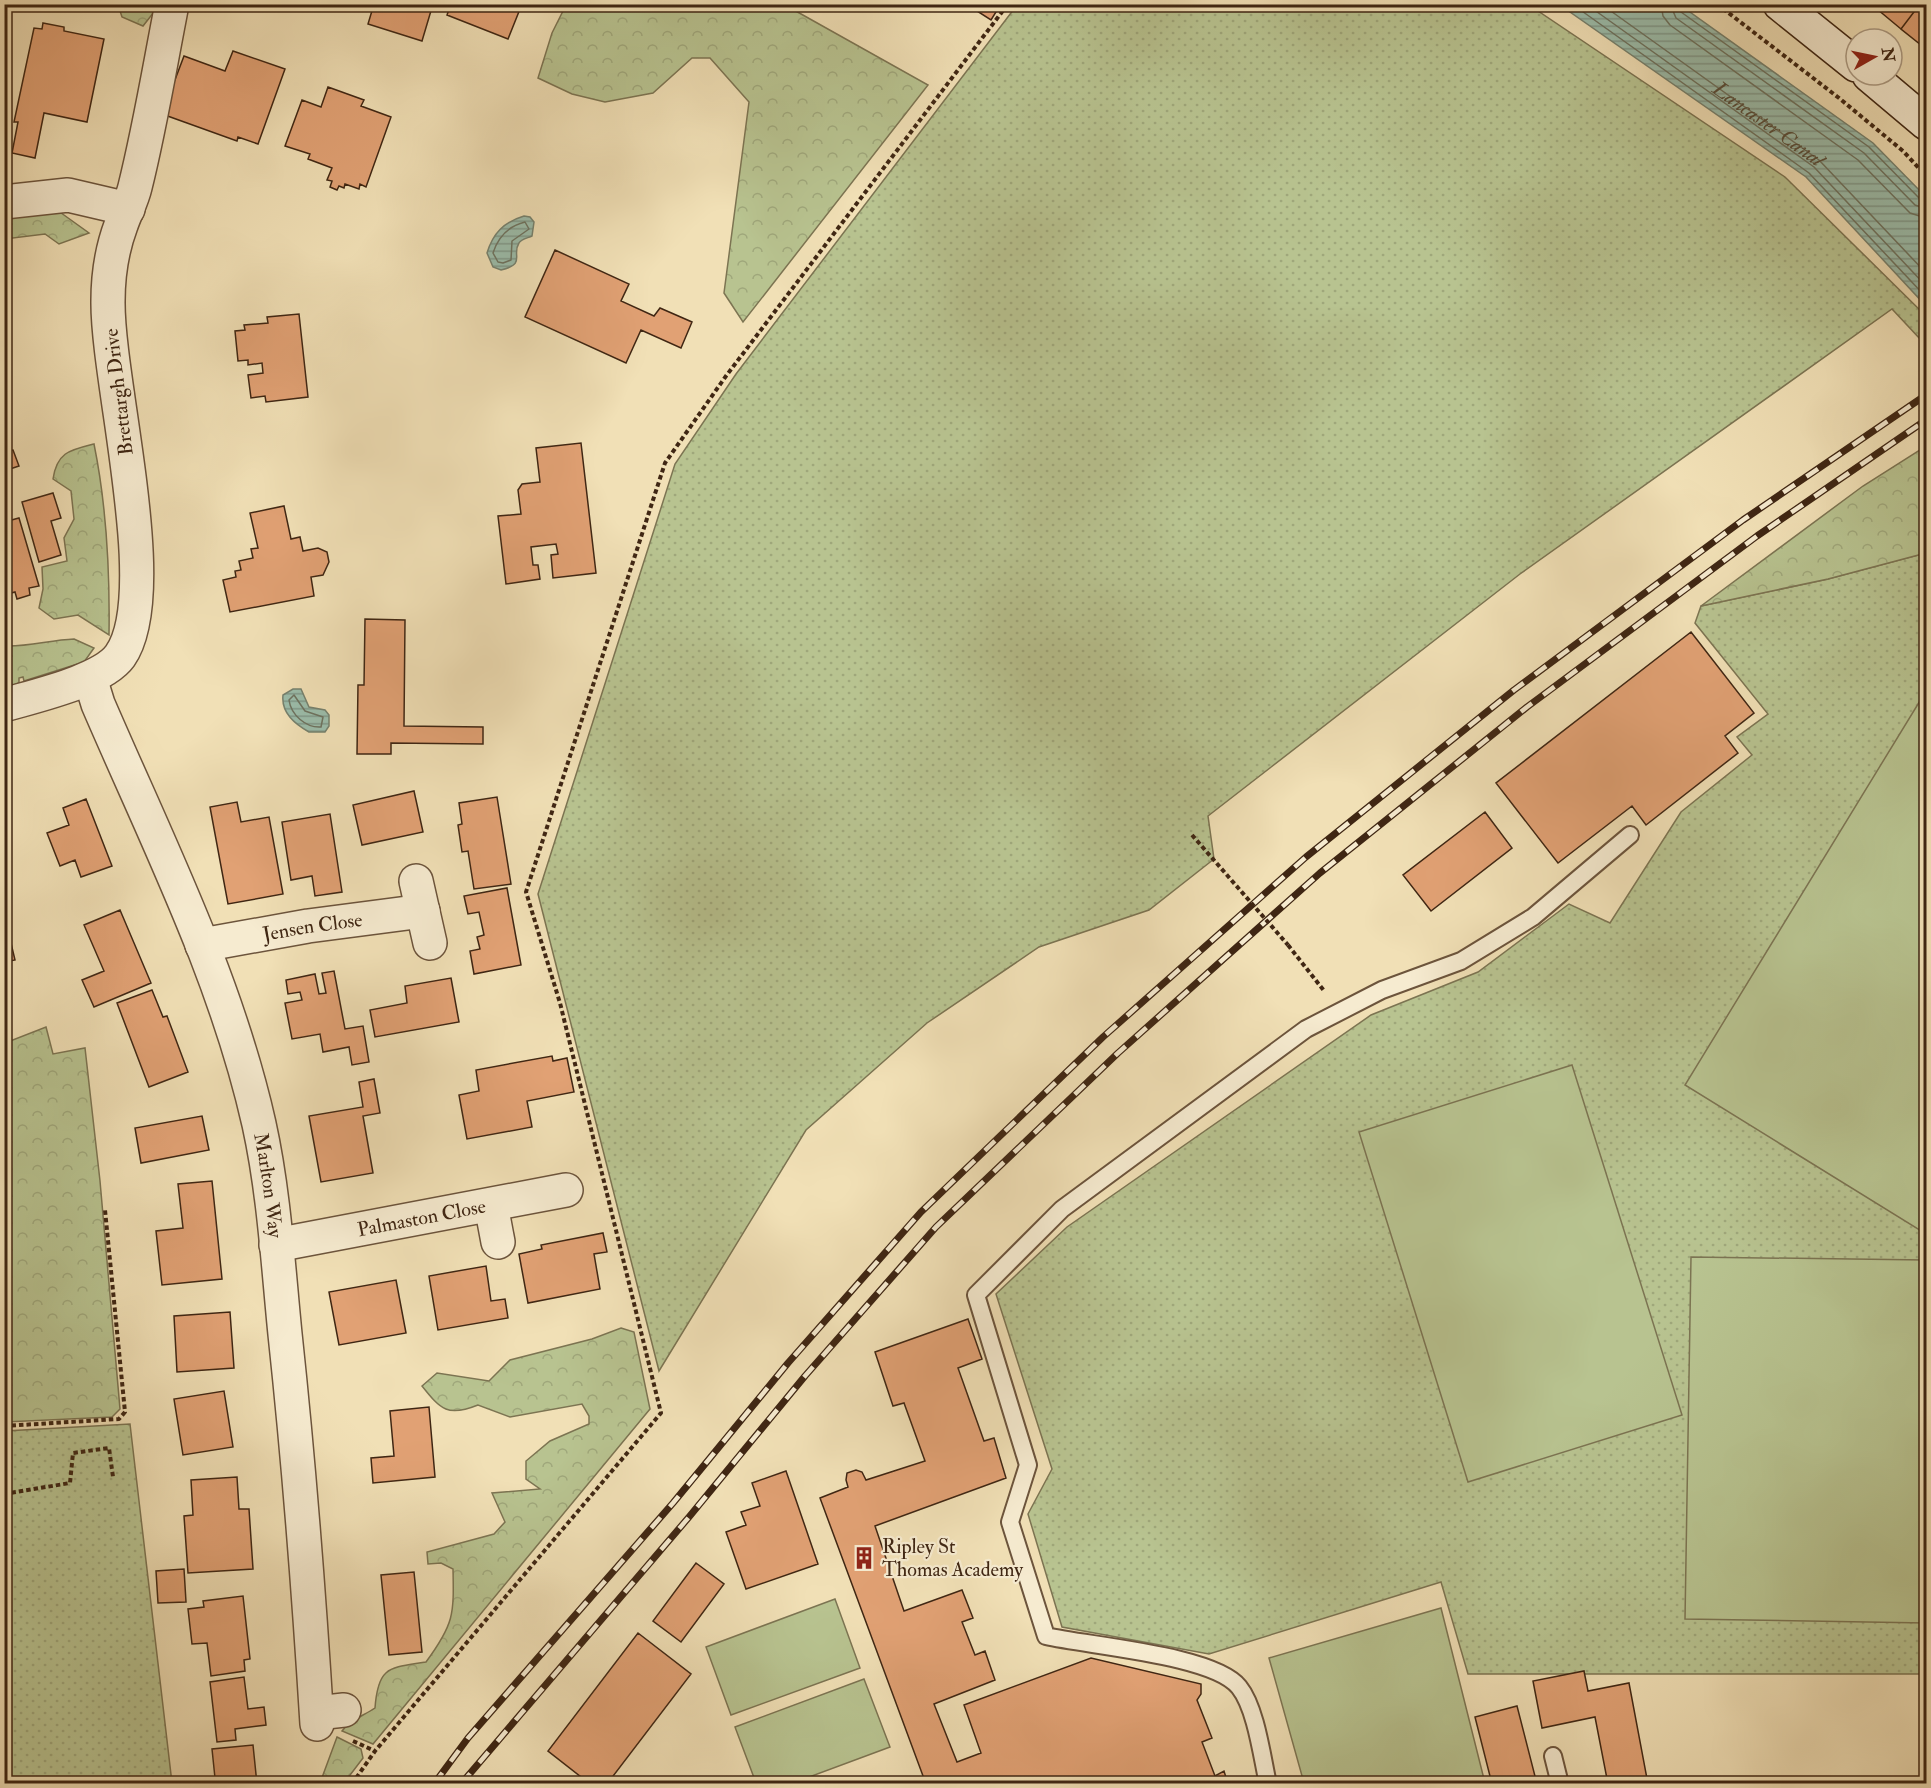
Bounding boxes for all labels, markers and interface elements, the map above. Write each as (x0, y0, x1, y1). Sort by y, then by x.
north arrow (1844, 27, 1904, 87)
text: N (1877, 45, 1899, 64)
water label: Lancaster Canal (1706, 75, 1832, 174)
street label: Brettargh Drive (98, 327, 139, 457)
street label: Jensen Close (260, 907, 364, 947)
street label: Marlton Way (248, 1131, 288, 1240)
street label: Palmaston Close (355, 1193, 488, 1242)
place label: Ripley St Thomas Academy (882, 1534, 1024, 1582)
building icon: Ripley St Thomas Academy (851, 1545, 877, 1571)

